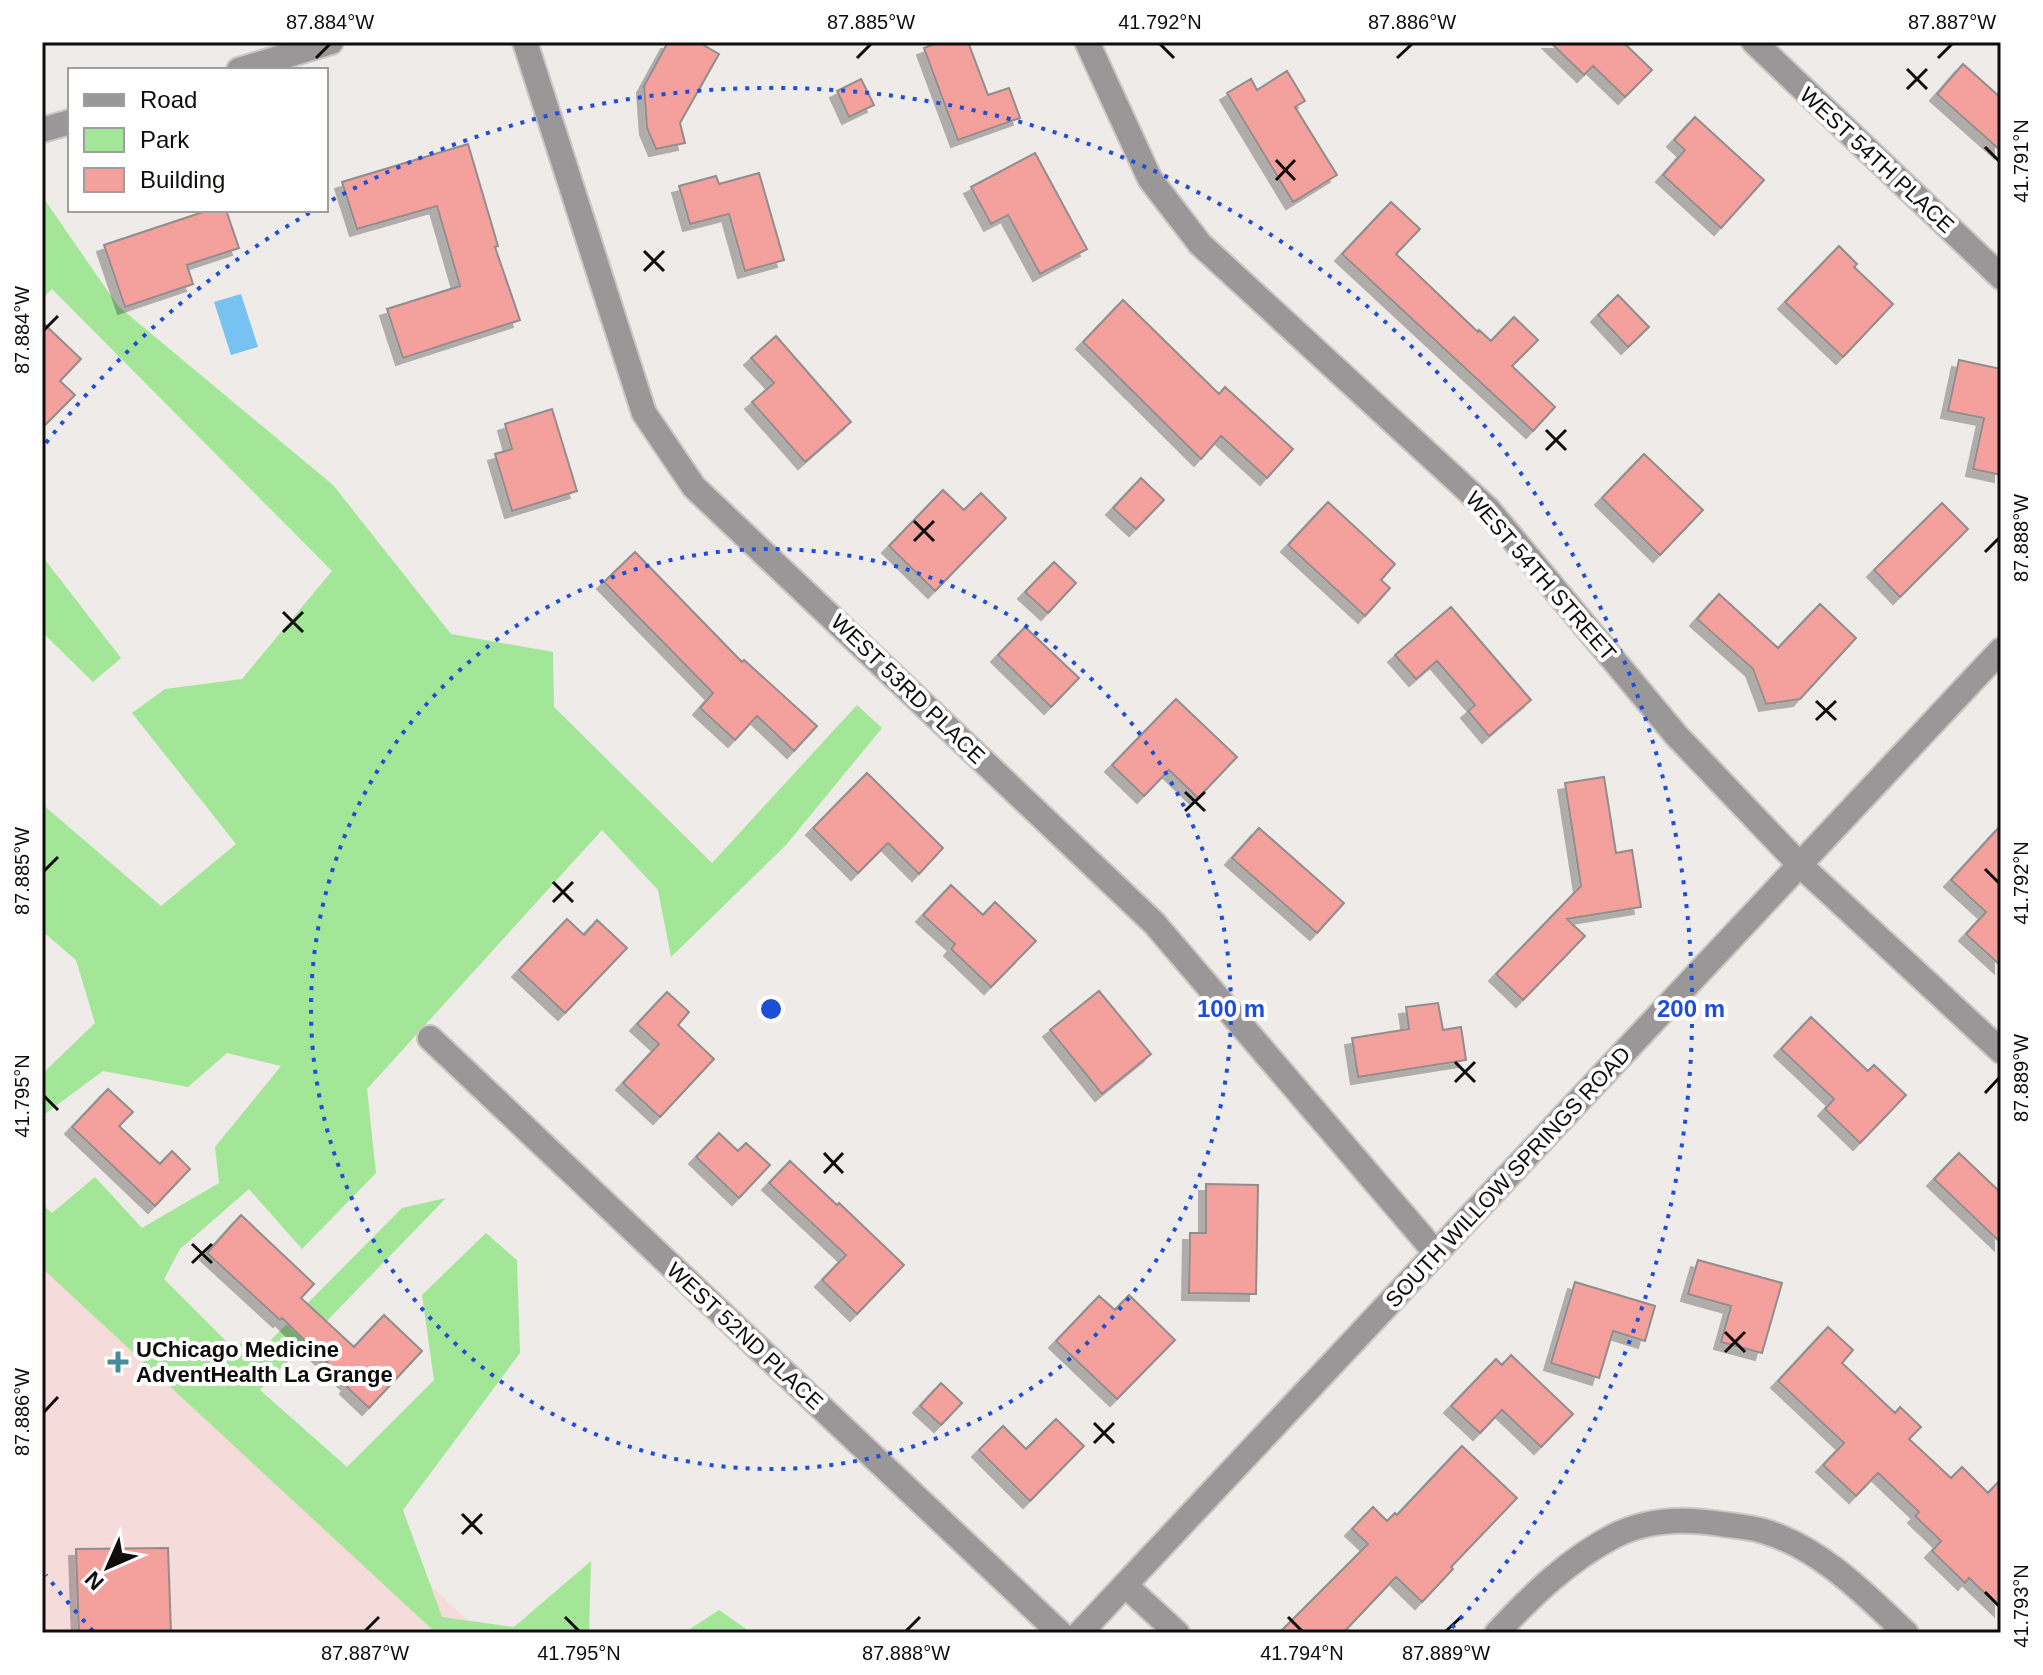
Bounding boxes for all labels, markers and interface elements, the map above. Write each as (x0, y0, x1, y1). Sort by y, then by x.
text: 87.884°W (286, 11, 374, 33)
text: 87.885°W (827, 11, 915, 33)
text: 41.792°N (1118, 11, 1202, 33)
text: 87.886°W (1368, 11, 1456, 33)
text: 87.887°W (1908, 11, 1996, 33)
legend (68, 68, 328, 212)
street label: WEST 54TH PLACE (1795, 82, 1959, 238)
text: Road (140, 86, 197, 113)
text: 41.791°N (2010, 119, 2032, 203)
text: Park (140, 126, 190, 153)
text: Building (140, 166, 225, 193)
text: 87.884°W (11, 286, 33, 374)
street label: WEST 54TH STREET (1461, 486, 1621, 666)
text: 87.888°W (2010, 494, 2032, 582)
street label: WEST 53RD PLACE (826, 609, 990, 769)
text: 87.885°W (11, 827, 33, 915)
text: 41.792°N (2010, 841, 2032, 925)
centre of rings (757, 995, 785, 1023)
text: 100 m (1197, 995, 1265, 1022)
text: 200 m (1657, 995, 1725, 1022)
text: 87.889°W (2010, 1034, 2032, 1122)
street label: SOUTH WILLOW SPRINGS ROAD (1380, 1042, 1636, 1312)
text: 41.795°N (11, 1054, 33, 1138)
street label: WEST 52ND PLACE (662, 1257, 828, 1415)
place label: UChicago Medicine AdventHealth La Grange (136, 1337, 393, 1387)
marker: UChicago Medicine AdventHealth La Grange (107, 1351, 129, 1373)
text: 87.886°W (11, 1368, 33, 1456)
north arrow (68, 1527, 148, 1607)
text: 41.793°N (2010, 1564, 2032, 1648)
text: N (80, 1566, 109, 1595)
text: 87.887°W (321, 1642, 409, 1664)
text: 41.795°N (537, 1642, 621, 1664)
text: 87.888°W (862, 1642, 950, 1664)
text: 41.794°N (1260, 1642, 1344, 1664)
text: 87.889°W (1402, 1642, 1490, 1664)

